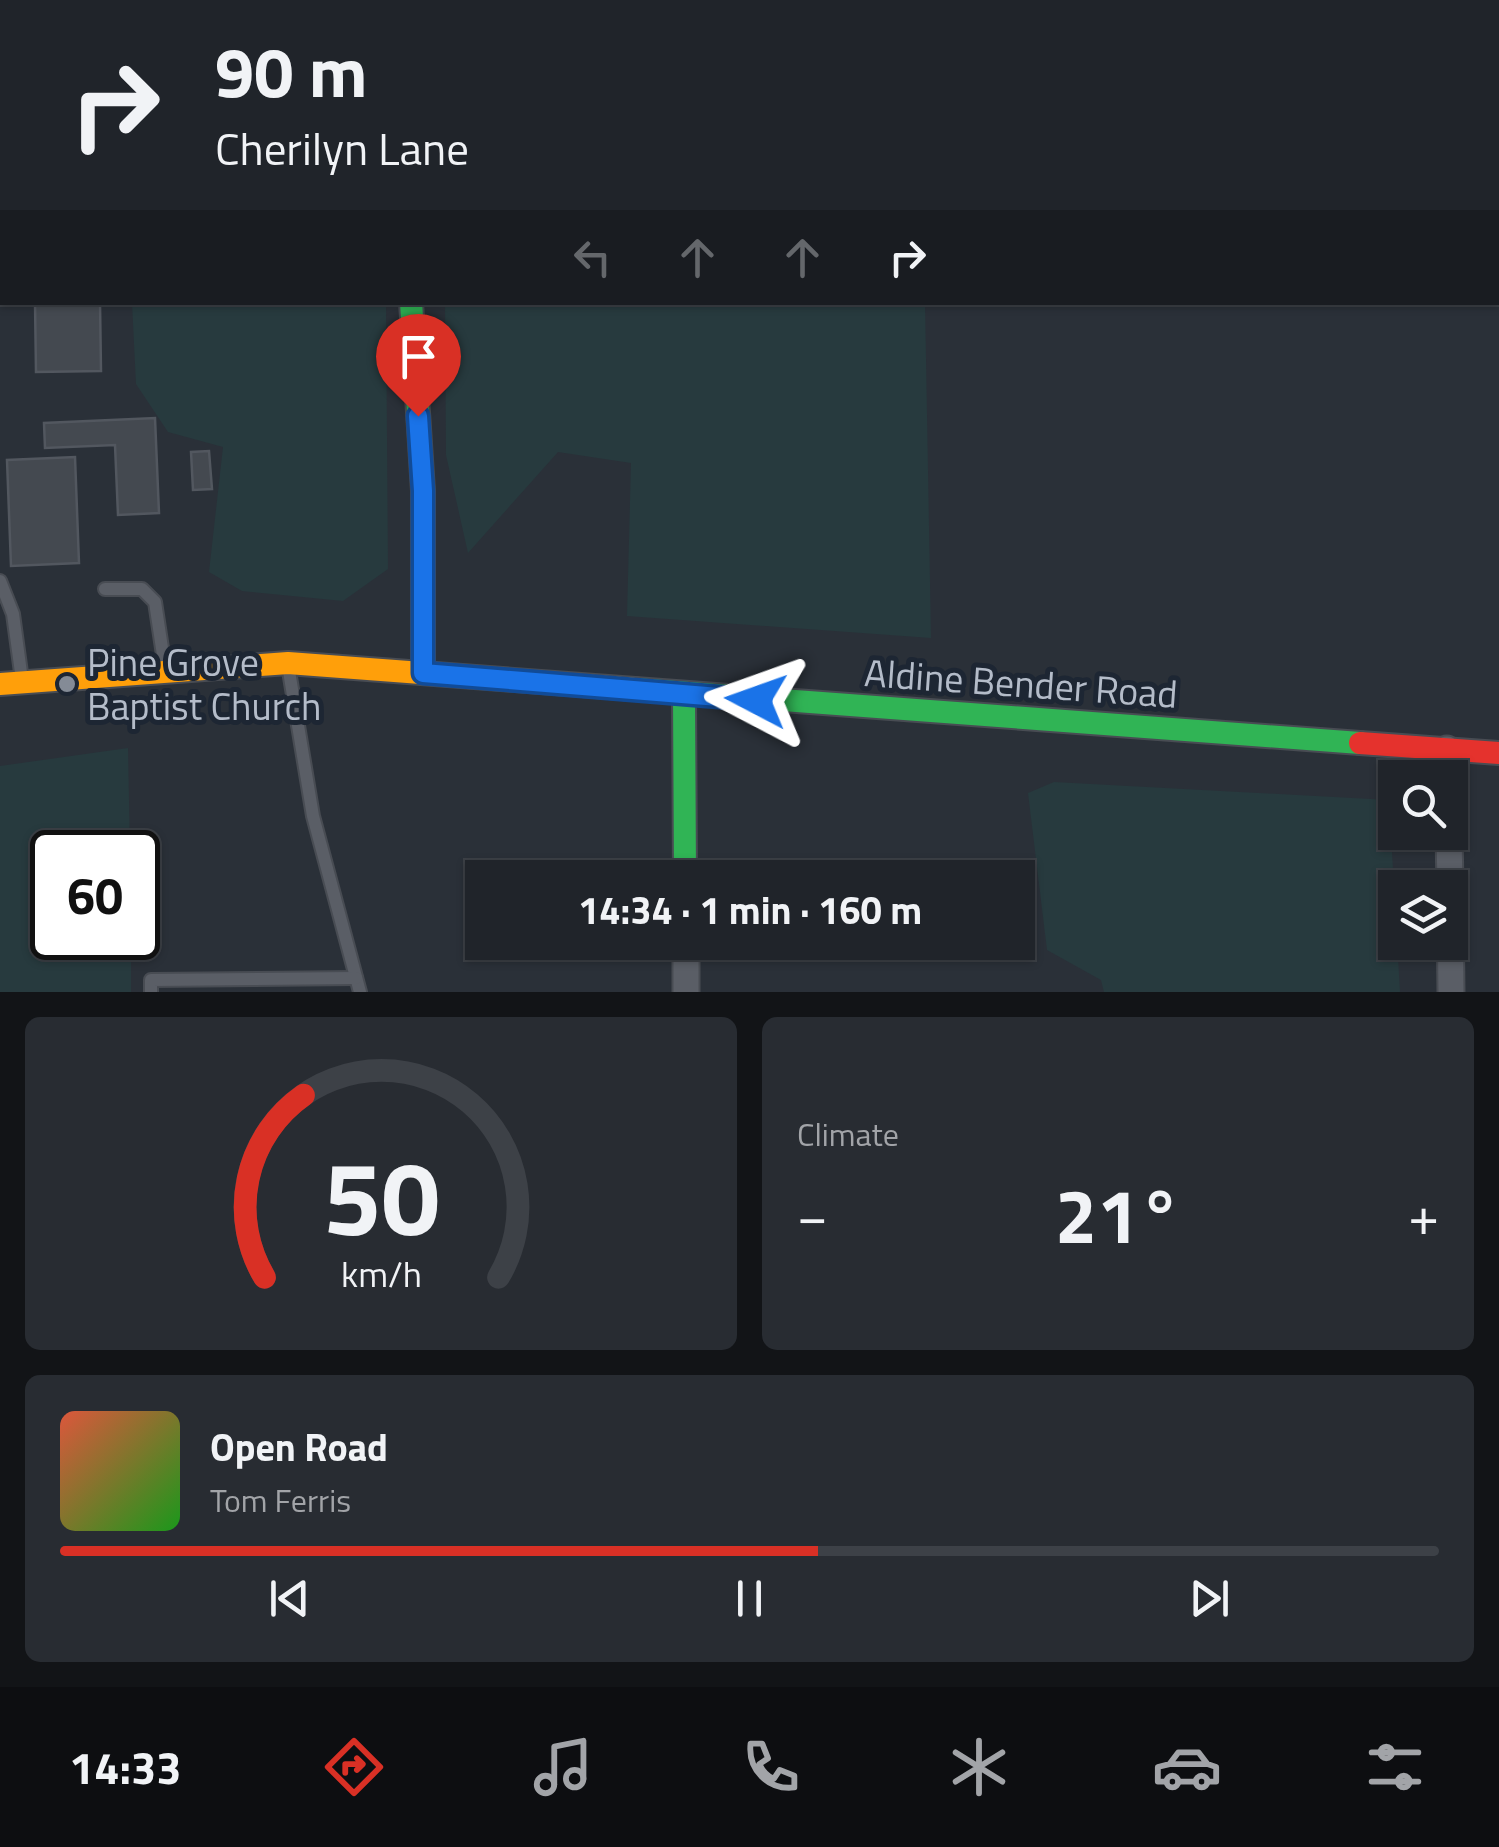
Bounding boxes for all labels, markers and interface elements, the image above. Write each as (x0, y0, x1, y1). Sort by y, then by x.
text: 90 m (215, 18, 368, 124)
icon: right (50, 40, 180, 170)
text: Cherilyn Lane (215, 114, 469, 182)
icon: left (565, 230, 620, 285)
icon: ahead (670, 230, 725, 285)
icon: ahead (775, 230, 830, 285)
icon: right (880, 230, 935, 285)
pin (376, 314, 461, 417)
icon: arrive (391, 329, 446, 384)
place label: Pine Grove Baptist Church (87, 633, 321, 735)
street label: Aldine Bender Road (862, 643, 1180, 723)
position arrow (704, 648, 808, 752)
marker: Pine Grove Baptist Church (56, 673, 78, 695)
map controls (1378, 760, 1468, 960)
button: search (1378, 760, 1468, 850)
speed limit sign: 60 (30, 830, 160, 960)
button: layers (1378, 870, 1468, 960)
text: 14:34 · 1 min · 160 m (578, 881, 922, 939)
text: Climate (797, 1110, 899, 1158)
text: 50 (323, 1117, 439, 1275)
text: 21° (1055, 1158, 1181, 1272)
text: − (797, 1173, 828, 1256)
text: + (1408, 1173, 1439, 1256)
text: km/h (341, 1246, 421, 1301)
text: Open Road (210, 1418, 388, 1476)
text: Tom Ferris (210, 1476, 351, 1524)
icon: previous (262, 1571, 317, 1626)
icon: pause (722, 1571, 777, 1626)
icon: next (1182, 1571, 1237, 1626)
icon: directions (319, 1732, 389, 1802)
icon: music (528, 1732, 598, 1802)
icon: phone (736, 1732, 806, 1802)
icon: climate (944, 1732, 1014, 1802)
icon: car (1152, 1732, 1222, 1802)
icon: filters (1360, 1732, 1430, 1802)
text: 14:33 (69, 1733, 181, 1801)

